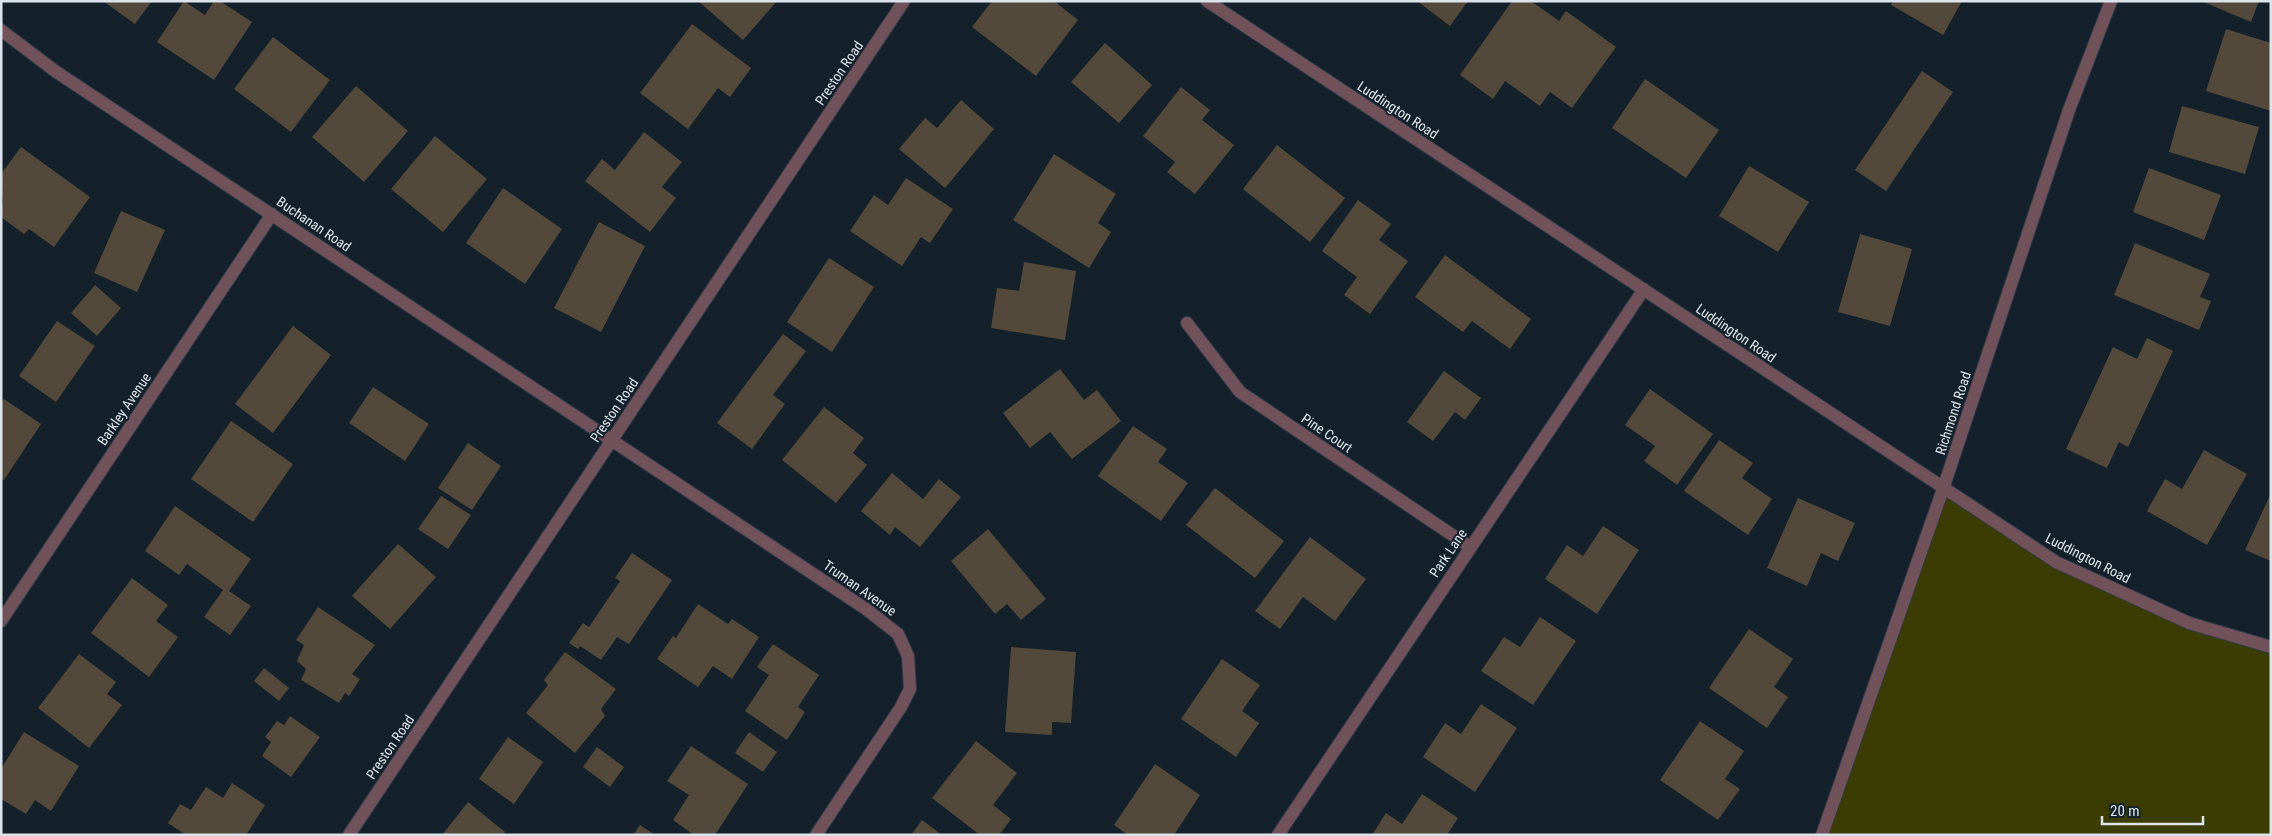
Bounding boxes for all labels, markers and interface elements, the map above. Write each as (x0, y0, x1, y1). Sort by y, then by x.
street label: Preston Road (812, 38, 866, 108)
street label: Luddington Road (1355, 78, 1441, 142)
street label: Buchanan Road (274, 193, 354, 255)
street label: Luddington Road (1693, 300, 1779, 366)
street label: Barkley Avenue (94, 369, 154, 448)
street label: Richmond Road (1932, 369, 1974, 457)
street label: Preston Road (587, 375, 641, 445)
street label: Pine Court (1298, 410, 1356, 456)
street label: Park Lane (1426, 525, 1470, 580)
street label: Luddington Road (2043, 530, 2133, 586)
street label: Truman Avenue (820, 557, 900, 619)
street label: Preston Road (363, 712, 417, 782)
scale bar (2102, 794, 2203, 826)
text: 20 m (2110, 802, 2140, 820)

